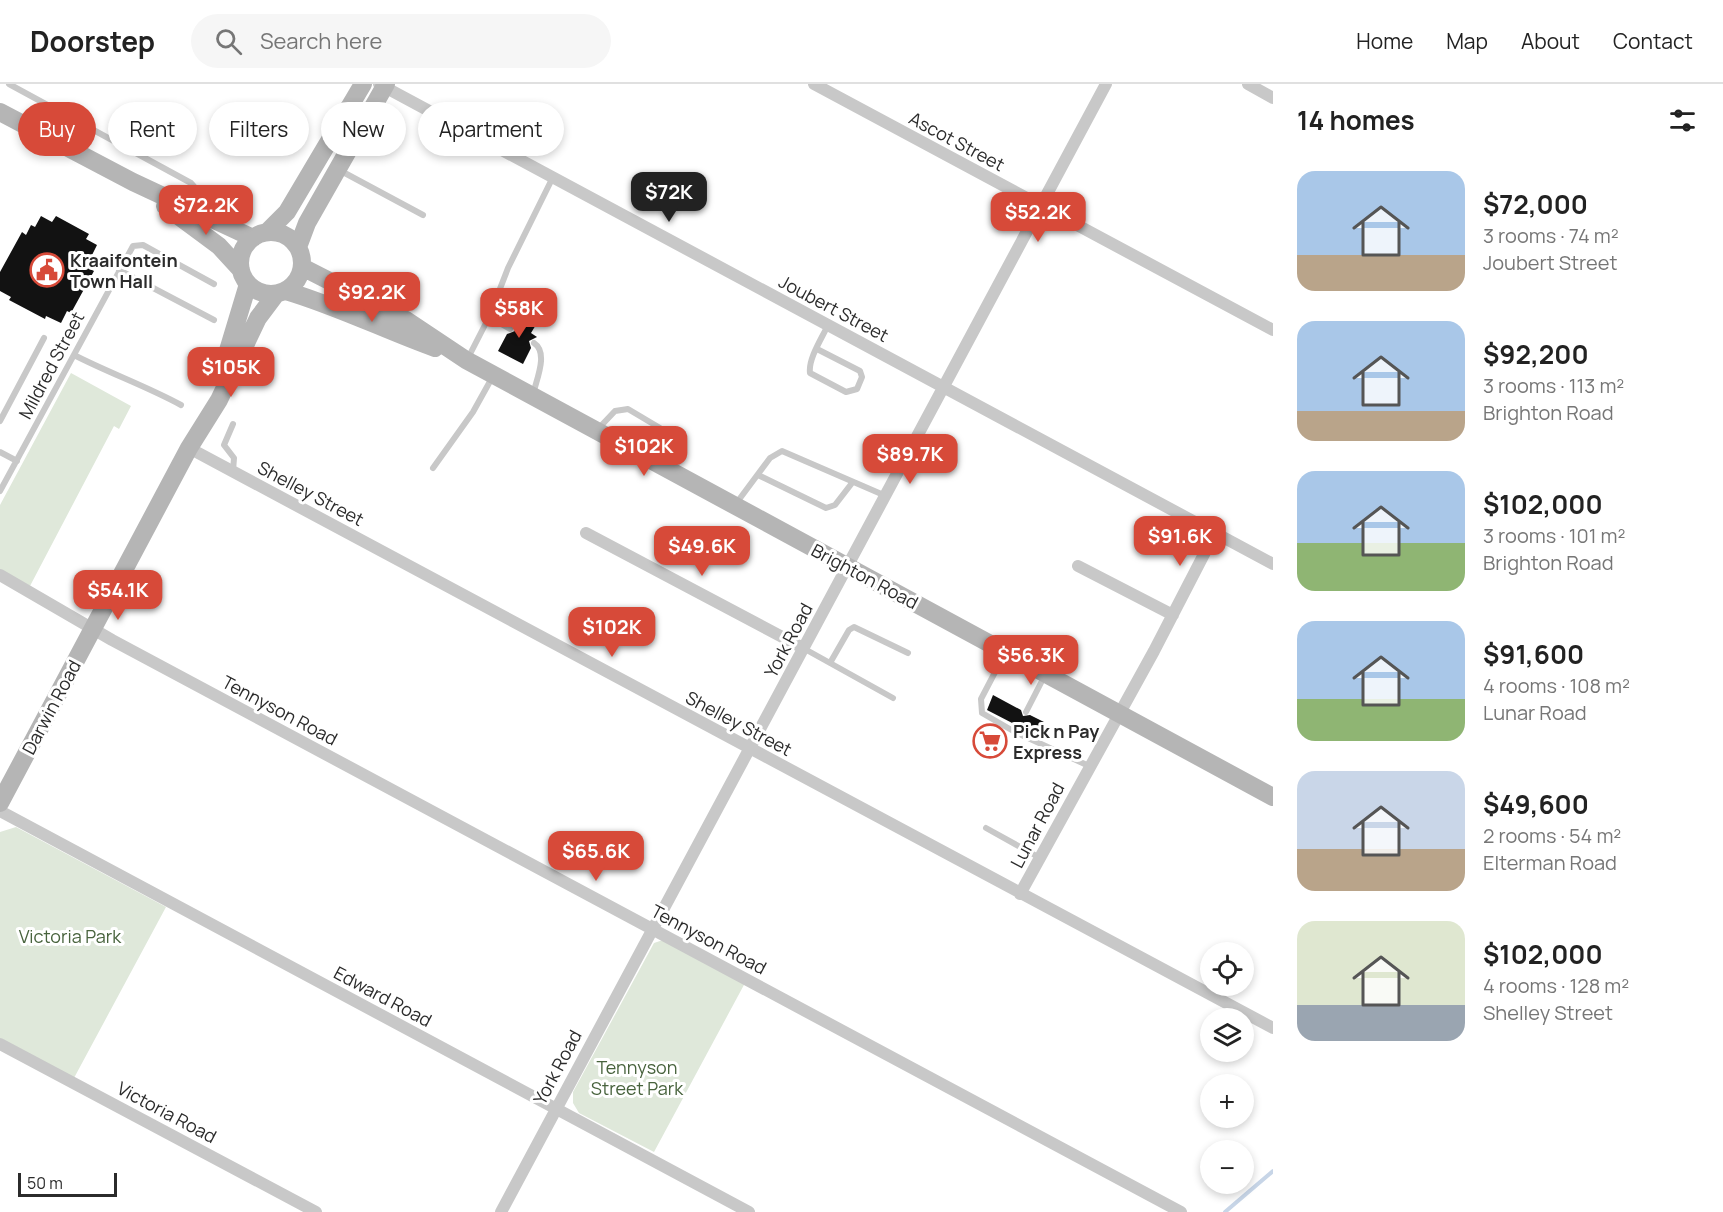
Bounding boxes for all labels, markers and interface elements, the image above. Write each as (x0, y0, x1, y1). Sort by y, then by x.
search box (191, 14, 611, 68)
text: Doorstep (30, 22, 155, 60)
icon: search (212, 25, 245, 58)
text: Search here (260, 26, 382, 56)
text: Home (1356, 27, 1413, 55)
text: Map (1446, 27, 1488, 55)
text: About (1521, 27, 1580, 55)
text: Contact (1613, 27, 1693, 55)
chip: Buy (18, 102, 96, 156)
chip: Rent (108, 102, 197, 156)
chip: Filters (209, 102, 309, 156)
chip: New (321, 102, 406, 156)
chip: Apartment (418, 102, 564, 156)
text: 14 homes (1297, 102, 1415, 138)
icon: filters (1666, 104, 1699, 137)
street label: Ascot Street (905, 106, 1009, 176)
pin: $72K (633, 172, 705, 223)
text: $72K (645, 178, 693, 205)
pin: $72.2K (157, 185, 255, 236)
text: $72,000 (1483, 186, 1588, 222)
text: $72.2K (173, 191, 239, 218)
pin: $52.2K (989, 192, 1087, 243)
icon: home (1345, 195, 1417, 267)
text: $52.2K (1005, 198, 1071, 225)
text: 3 rooms · 74 m² (1483, 222, 1619, 249)
place label: Kraaifontein Town Hall (70, 248, 178, 293)
text: Joubert Street (1483, 249, 1617, 276)
public building icon: Kraaifontein Town Hall (29, 252, 65, 288)
street label: Joubert Street (775, 269, 893, 347)
pin: $92.2K (323, 272, 421, 323)
text: $92.2K (338, 278, 406, 305)
pin: $58K (483, 288, 555, 339)
text: $58K (494, 294, 544, 321)
street label: Mildred Street (13, 307, 89, 423)
text: $92,200 (1483, 336, 1589, 372)
icon: home (1345, 345, 1417, 417)
pin: $105K (189, 347, 273, 398)
text: $105K (201, 353, 261, 380)
text: 3 rooms · 113 m² (1483, 372, 1624, 399)
text: Brighton Road (1483, 399, 1614, 426)
pin: $102K (602, 426, 686, 477)
text: $102K (614, 432, 674, 459)
pin: $89.7K (861, 434, 959, 485)
text: $89.7K (877, 440, 943, 467)
street label: Shelley Street (254, 455, 368, 531)
text: $102,000 (1483, 486, 1603, 522)
icon: home (1345, 495, 1417, 567)
pin: $91.6K (1131, 516, 1229, 567)
text: $91.6K (1148, 522, 1212, 549)
text: 3 rooms · 101 m² (1483, 522, 1625, 549)
pin: $49.6K (653, 526, 751, 577)
text: $49.6K (668, 532, 736, 559)
street label: Brighton Road (807, 538, 923, 614)
text: Brighton Road (1483, 549, 1614, 576)
pin: $54.1K (69, 570, 167, 621)
text: $54.1K (87, 576, 149, 603)
street label: York Road (758, 599, 818, 681)
pin: $102K (570, 607, 654, 658)
text: $102K (582, 613, 642, 640)
pin: $56.3K (982, 635, 1080, 686)
text: $91,600 (1483, 636, 1584, 672)
text: $56.3K (997, 641, 1065, 668)
icon: home (1345, 645, 1417, 717)
street label: Darwin Road (16, 656, 86, 758)
street label: Tennyson Road (218, 670, 342, 750)
text: 4 rooms · 108 m² (1483, 672, 1630, 699)
street label: Shelley Street (682, 685, 796, 761)
text: Lunar Road (1483, 699, 1587, 726)
place label: Pick n Pay Express (1013, 719, 1099, 764)
supermarket icon: Pick n Pay Express (972, 723, 1008, 759)
street label: Lunar Road (1004, 778, 1070, 872)
text: $49,600 (1483, 786, 1589, 822)
icon: home (1345, 795, 1417, 867)
text: 2 rooms · 54 m² (1483, 822, 1621, 849)
pin: $65.6K (547, 831, 645, 882)
text: $65.6K (562, 837, 630, 864)
text: Elterman Road (1483, 849, 1617, 876)
street label: Tennyson Road (647, 899, 771, 979)
park label: Victoria Park (19, 924, 122, 948)
text: $102,000 (1483, 936, 1603, 972)
map controls (1200, 942, 1254, 1194)
button: locate (1200, 942, 1254, 996)
icon: home (1345, 945, 1417, 1017)
street label: Edward Road (330, 960, 436, 1032)
text: 4 rooms · 128 m² (1483, 972, 1629, 999)
text: Shelley Street (1483, 999, 1613, 1026)
button: layers (1200, 1008, 1254, 1062)
street label: York Road (527, 1026, 587, 1108)
park label: Tennyson Street Park (591, 1055, 684, 1100)
button: + (1200, 1074, 1254, 1128)
street label: Victoria Road (113, 1076, 221, 1148)
button: − (1200, 1140, 1254, 1194)
scale bar (18, 1170, 117, 1198)
text: 50 m (27, 1172, 63, 1194)

